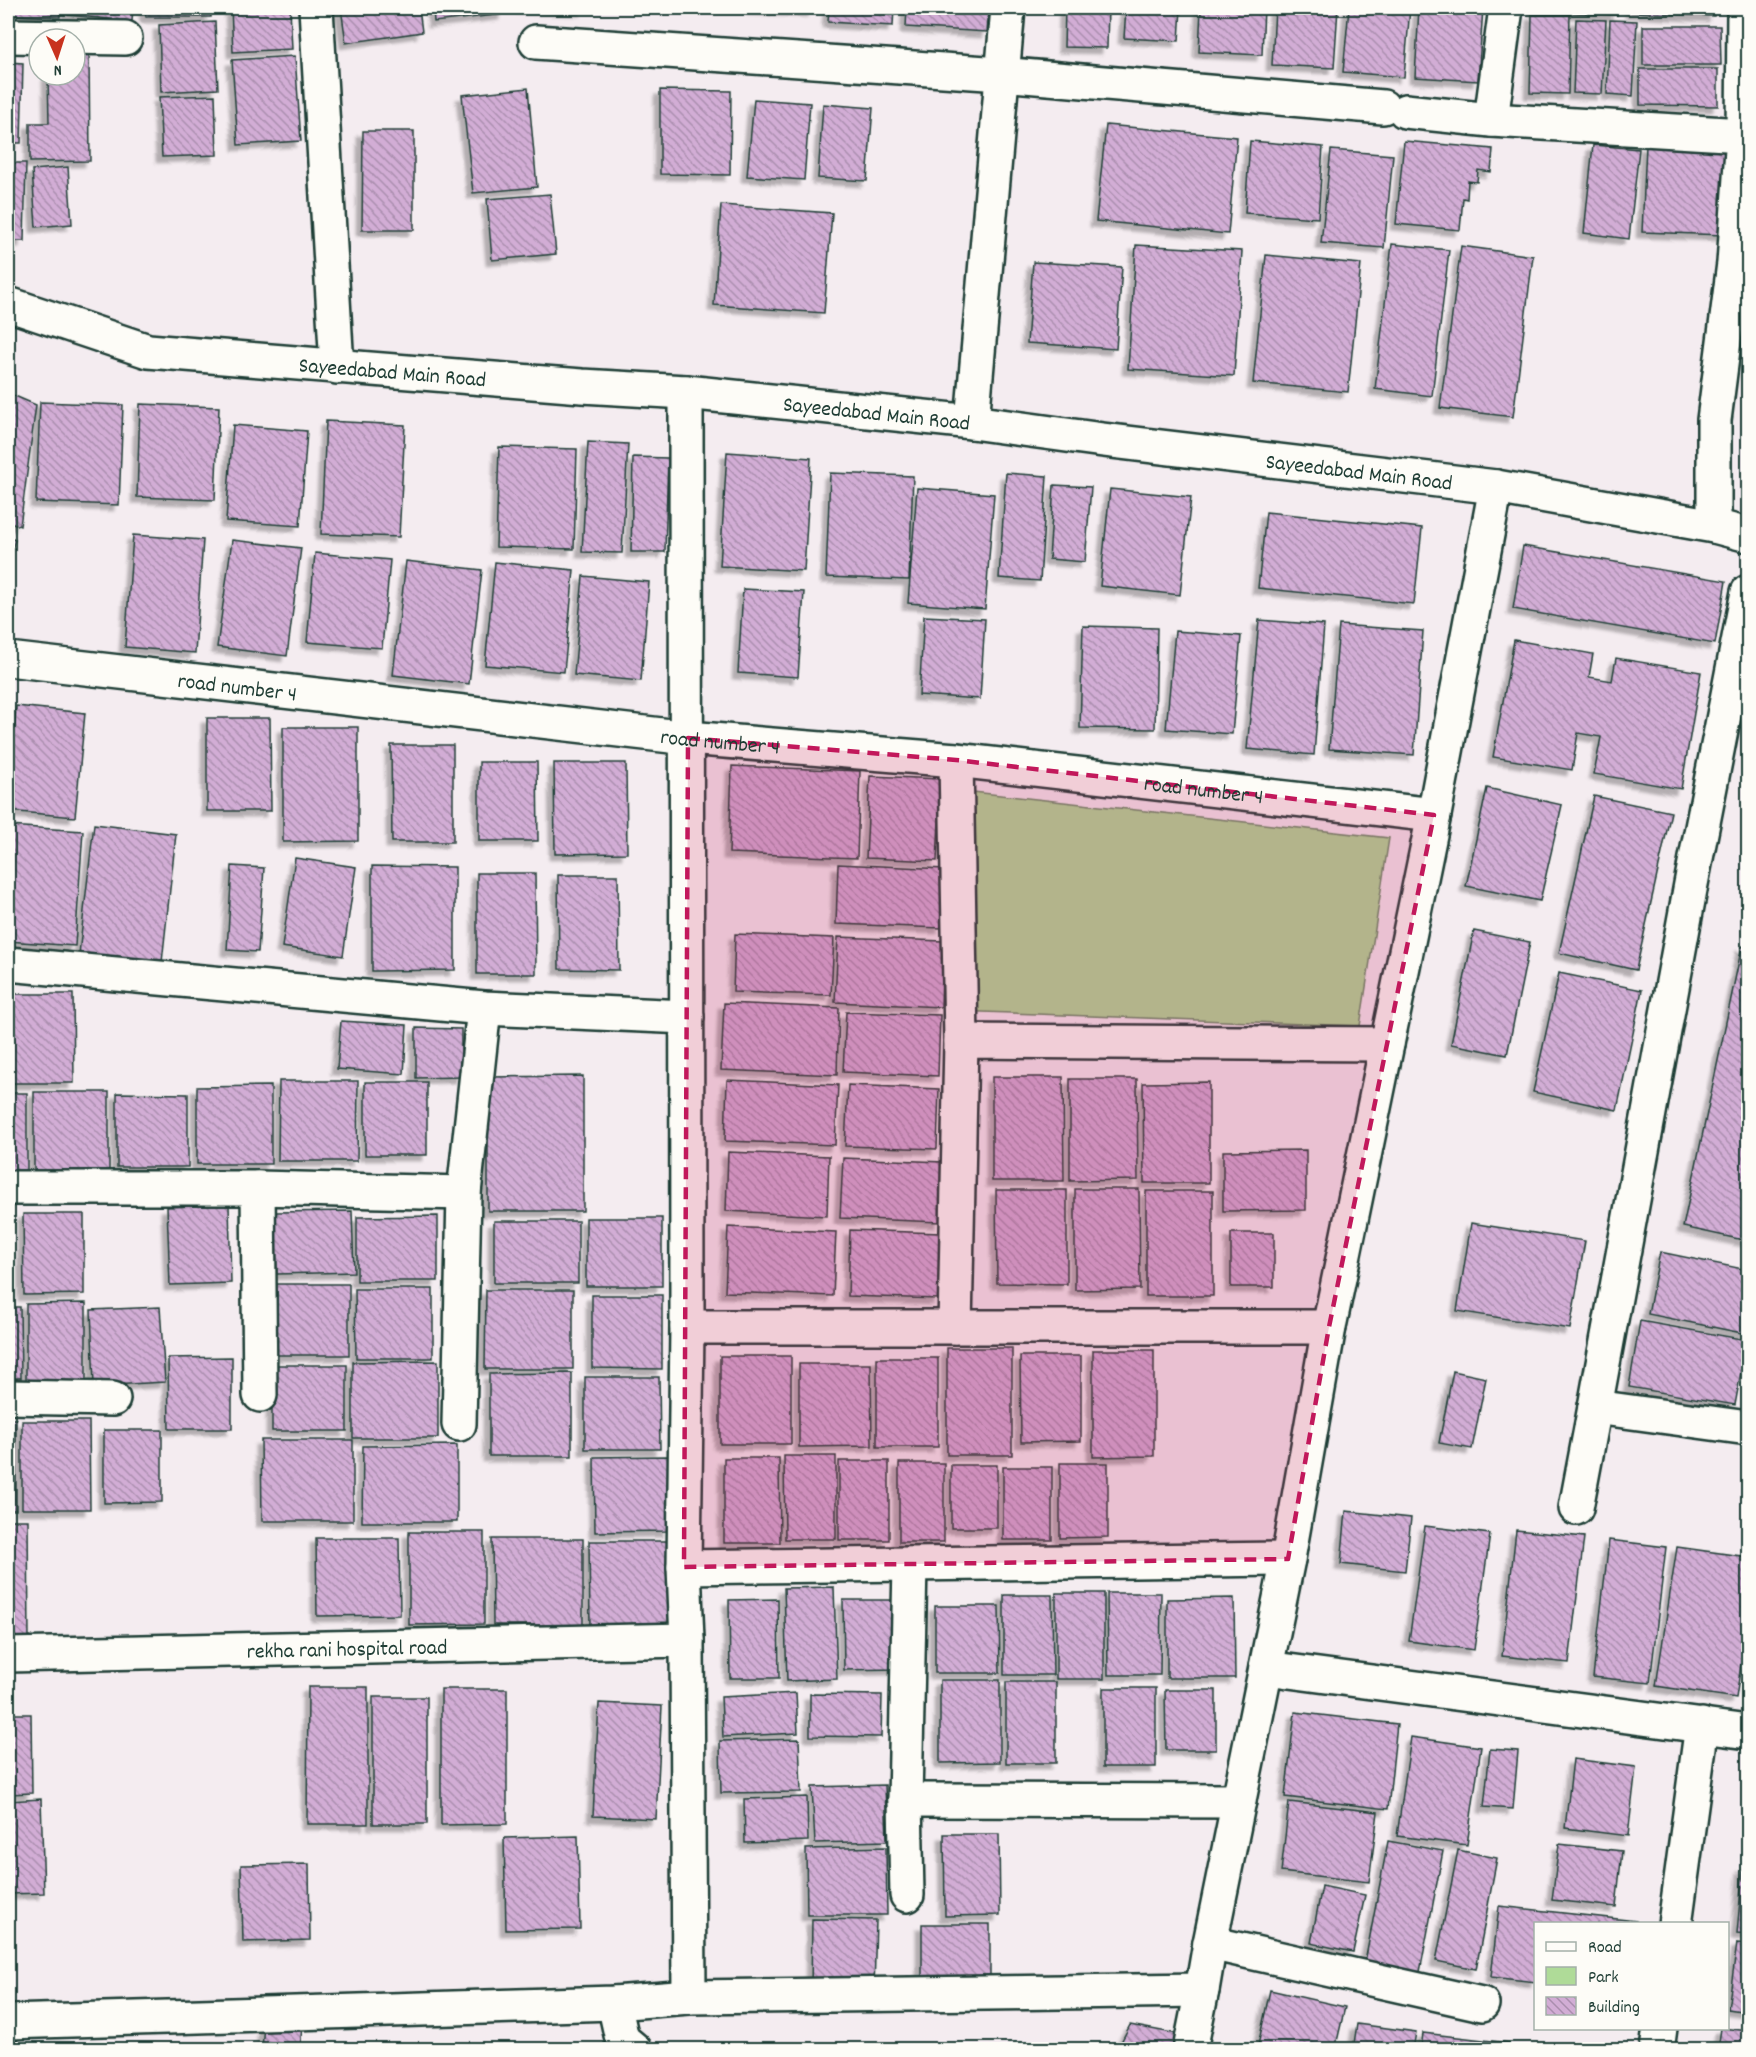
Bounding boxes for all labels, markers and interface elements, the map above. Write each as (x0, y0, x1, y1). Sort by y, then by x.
north arrow (27, 27, 87, 87)
text: N (53, 58, 62, 81)
street label: Sayeedabad Main Road (297, 351, 487, 397)
street label: Sayeedabad Main Road (781, 390, 971, 441)
street label: Sayeedabad Main Road (1264, 448, 1454, 501)
street label: road number 4 (176, 667, 298, 711)
street label: road number 4 (658, 723, 781, 764)
street label: road number 4 (1142, 770, 1265, 814)
street label: rekha rani hospital road (246, 1633, 448, 1669)
legend (1534, 1922, 1729, 2030)
text: Road (1588, 1936, 1622, 1961)
text: Park (1588, 1966, 1619, 1991)
text: Building (1588, 1996, 1640, 2021)

